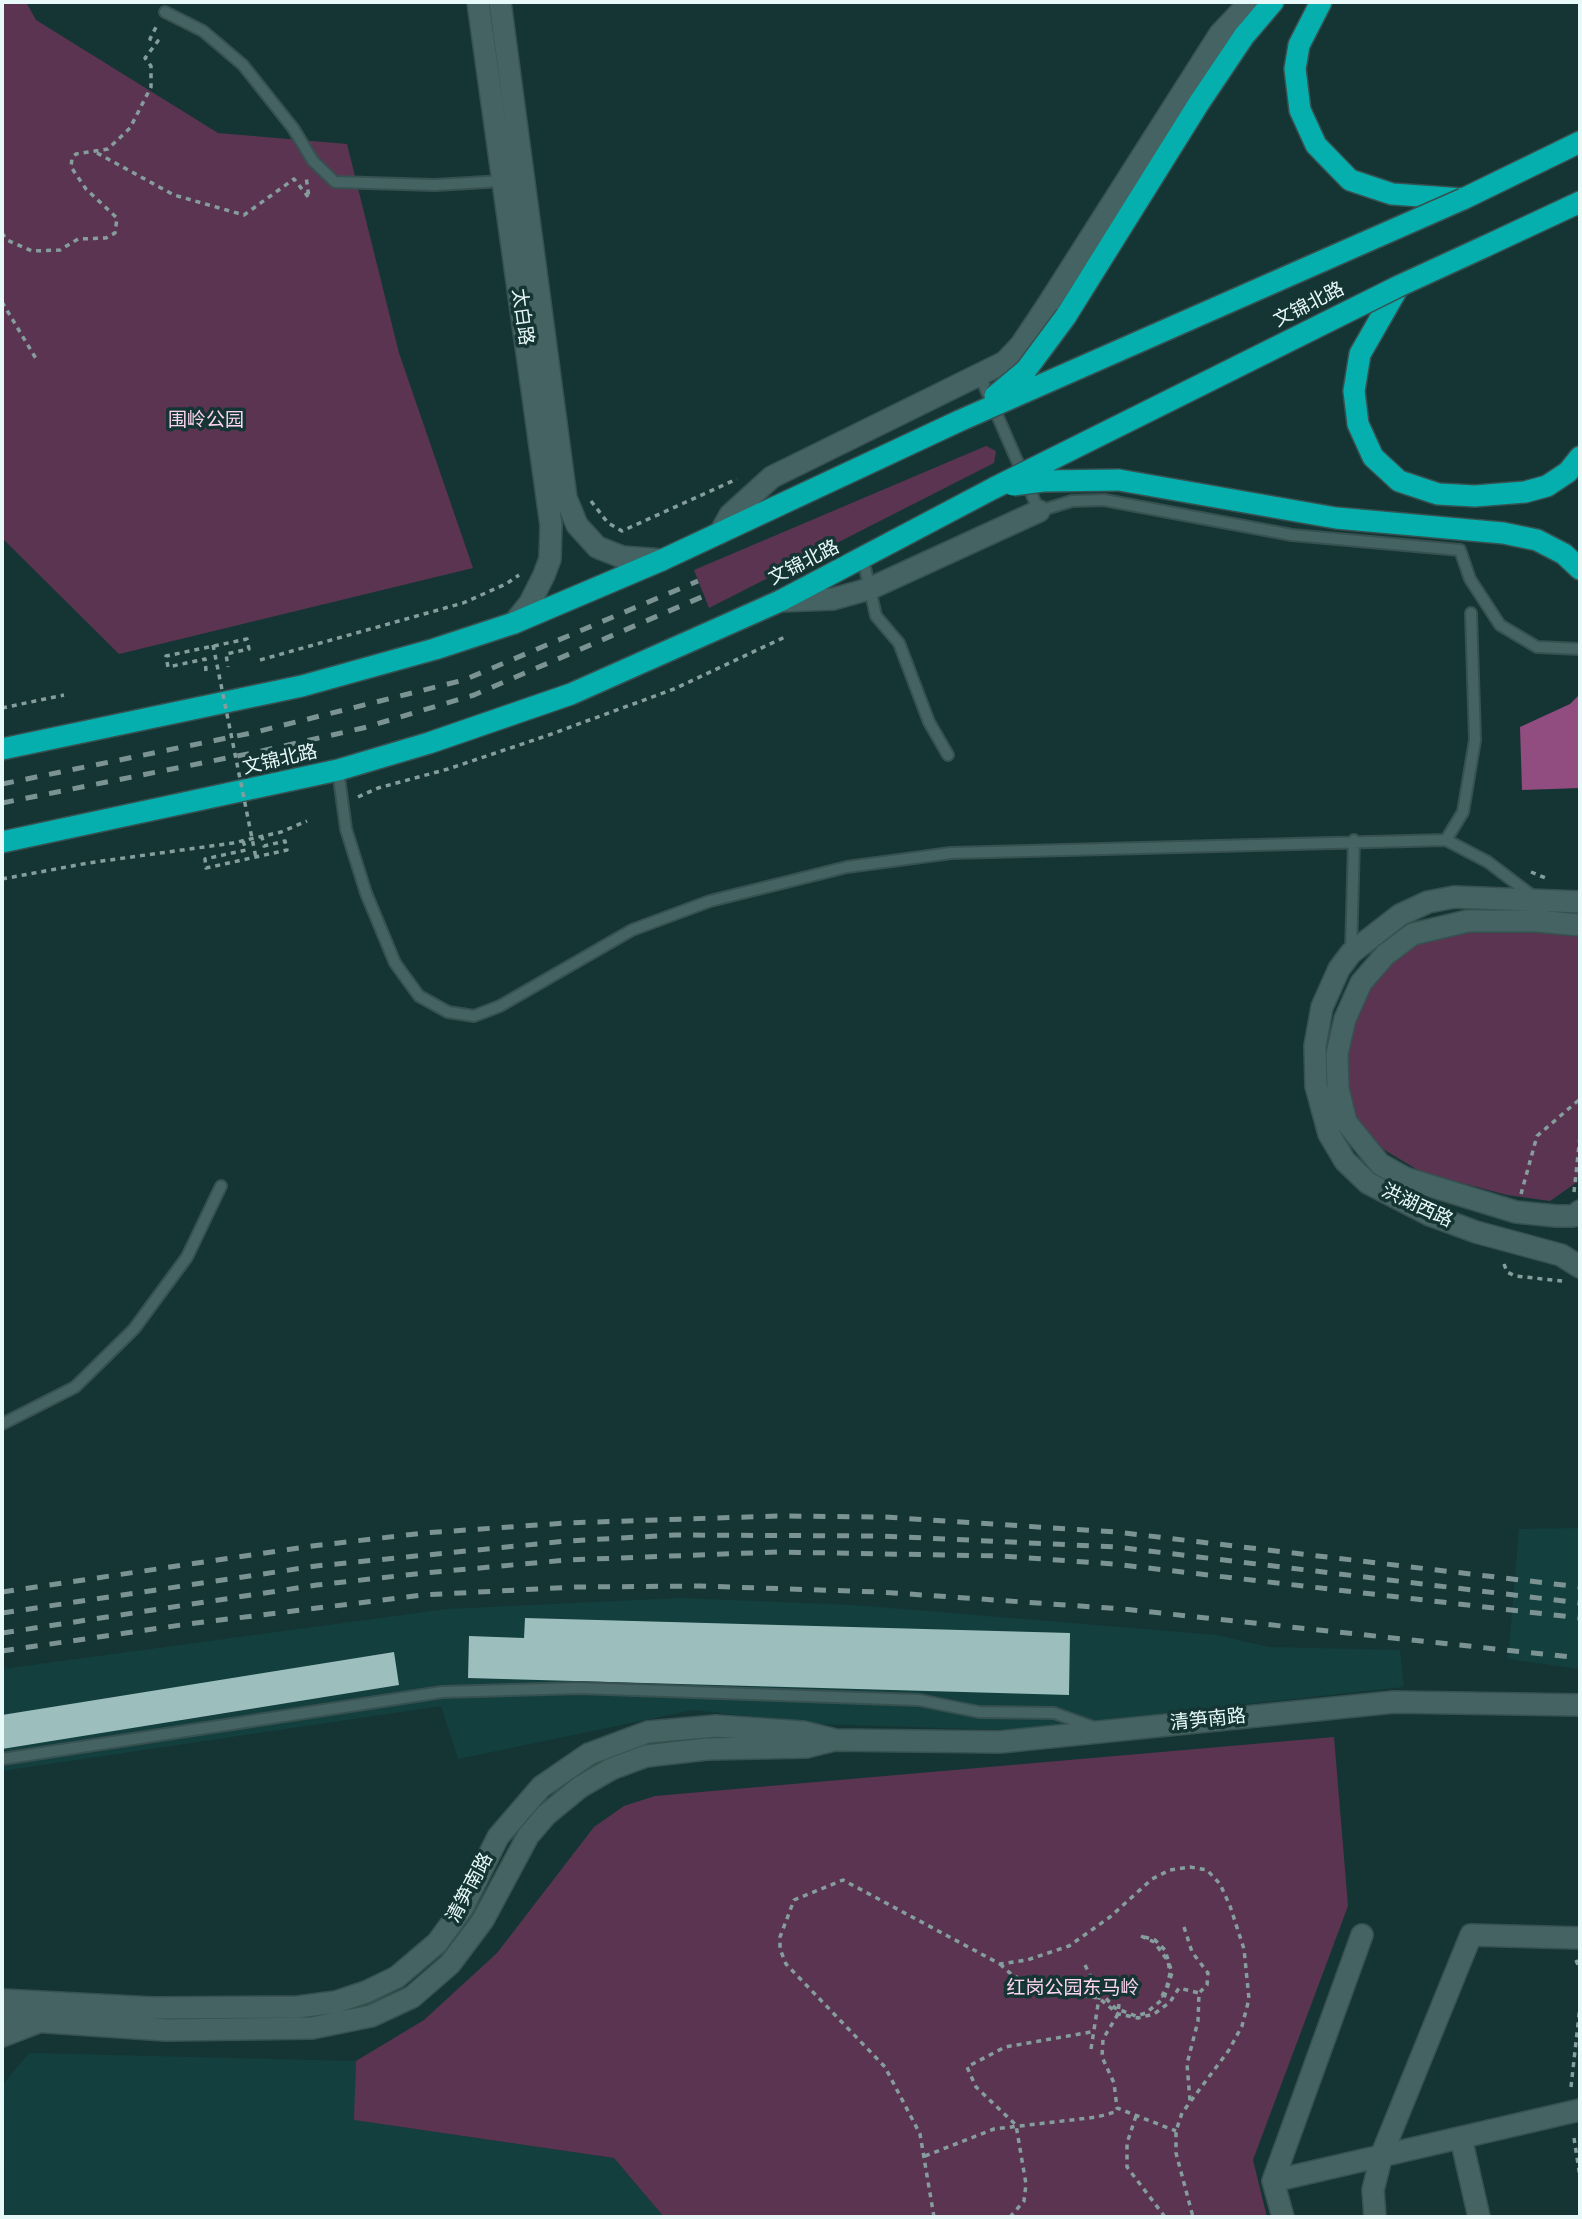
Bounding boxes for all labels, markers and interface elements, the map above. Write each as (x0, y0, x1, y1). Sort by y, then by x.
street label: 文锦北路 (1270, 278, 1348, 332)
street label: 太白路 (507, 287, 537, 347)
park label: 围岭公园 (168, 410, 244, 432)
street label: 文锦北路 (765, 536, 843, 590)
street label: 文锦北路 (240, 740, 320, 780)
street label: 洪湖西路 (1378, 1180, 1456, 1232)
street label: 清笋南路 (1169, 1705, 1247, 1735)
street label: 清笋南路 (442, 1849, 498, 1927)
park label: 红岗公园东马岭 (1007, 1978, 1139, 2000)

